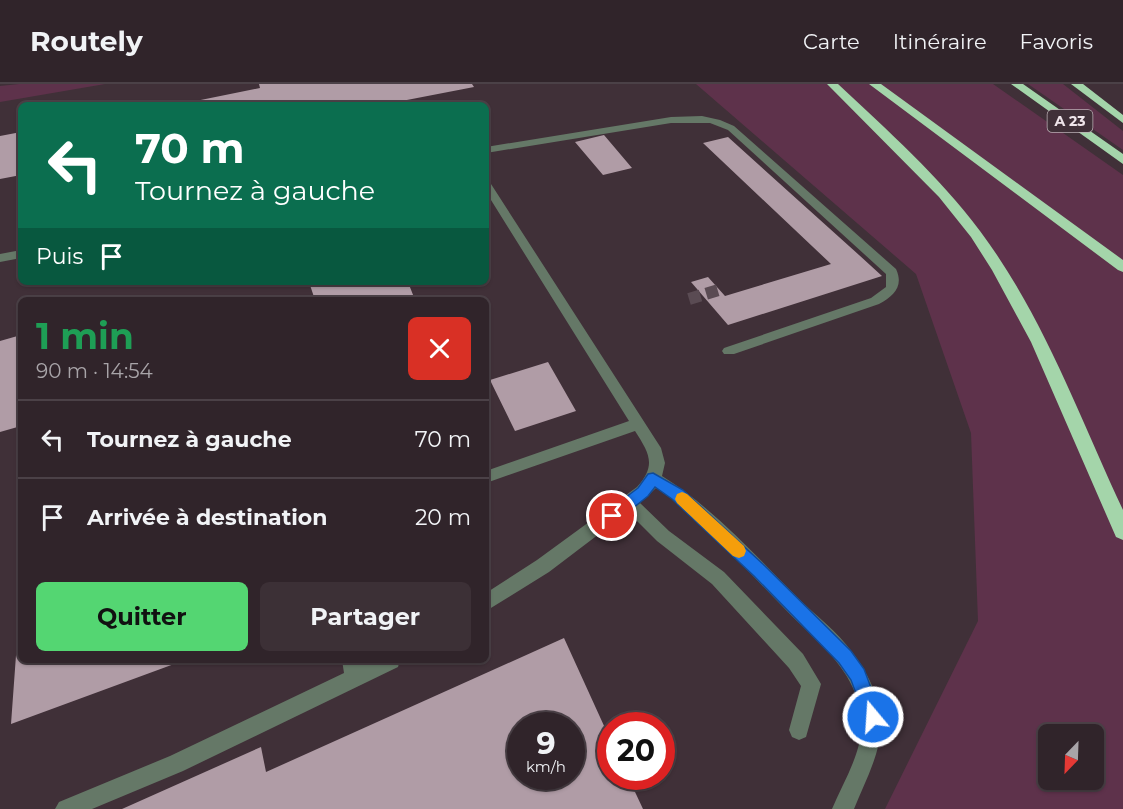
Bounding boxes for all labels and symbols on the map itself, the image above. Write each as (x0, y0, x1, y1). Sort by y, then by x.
road number: A 23 (1048, 110, 1092, 132)
pin (586, 490, 637, 541)
position arrow (841, 685, 905, 749)
speed limit sign: 20 (597, 712, 675, 790)
north arrow (1038, 724, 1104, 790)

